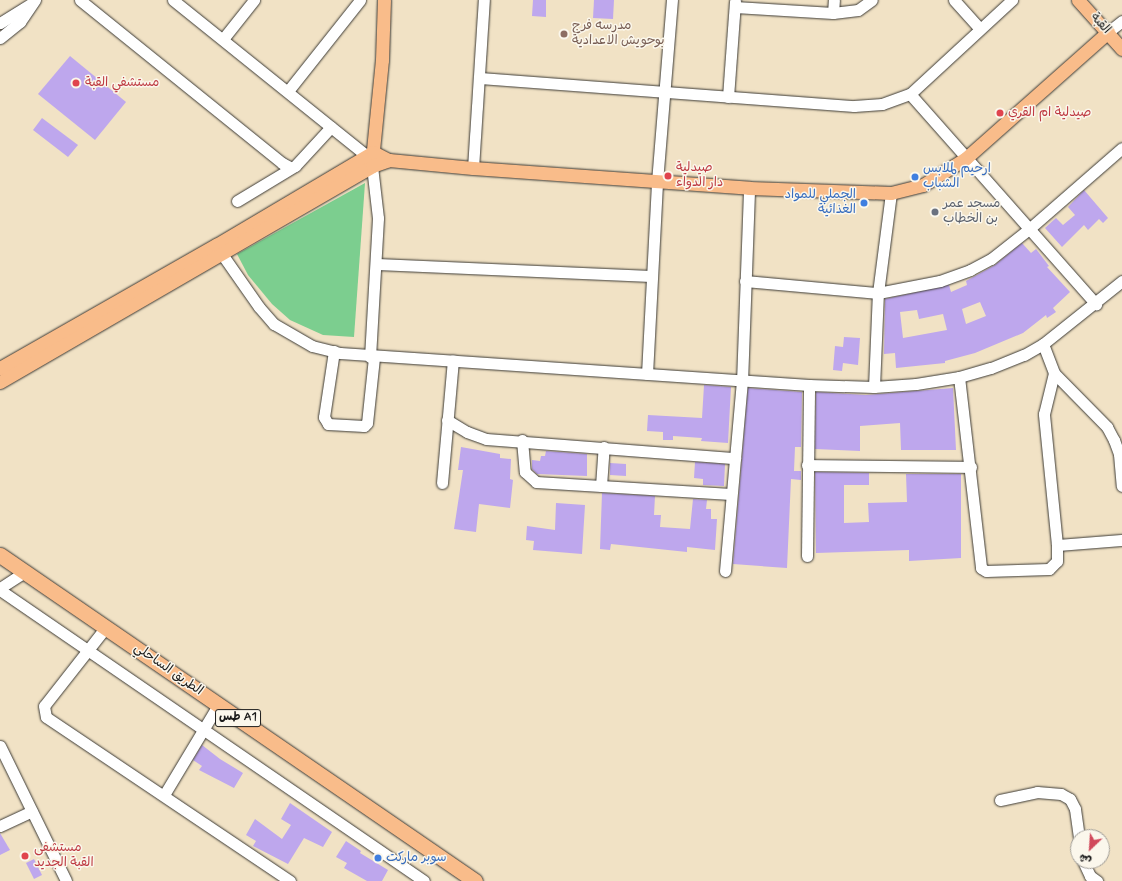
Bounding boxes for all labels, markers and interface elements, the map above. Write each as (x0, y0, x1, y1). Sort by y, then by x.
street label: القبة (1086, 10, 1114, 38)
place label: مدرسه فرج بوحويش الاعدادية (572, 19, 665, 50)
marker: مدرسه فرج بوحويش الاعدادية (559, 29, 569, 39)
place label: مستشفي القبة (85, 75, 159, 91)
marker: مستشفي القبة (70, 77, 82, 89)
place label: صيدلية ام القري (1008, 105, 1091, 121)
marker: صيدلية ام القري (995, 108, 1005, 118)
place label: صيدلية دار الدواء (676, 161, 723, 192)
place label: ارحيم لملابس الشباب (923, 162, 991, 193)
marker: صيدلية دار الدواء (663, 171, 673, 181)
marker: ارحيم لملابس الشباب (910, 172, 920, 182)
place label: الجملي للمواد الغذائية (784, 188, 856, 219)
place label: مسجد عمر بن الخطاب (943, 197, 1000, 228)
marker: الجملي للمواد الغذائية (859, 198, 869, 208)
marker: مسجد عمر بن الخطاب (930, 207, 940, 217)
street label: الطريق الساحلي (130, 640, 206, 700)
road number: طس A1 (215, 708, 261, 728)
north arrow (1070, 829, 1110, 869)
place label: مستشفى القبة الجديد (34, 841, 94, 872)
marker: مستشفى القبة الجديد (19, 850, 31, 862)
place label: سوبر ماركت (386, 850, 447, 866)
text: ش (1077, 850, 1094, 868)
marker: سوبر ماركت (373, 853, 383, 863)

